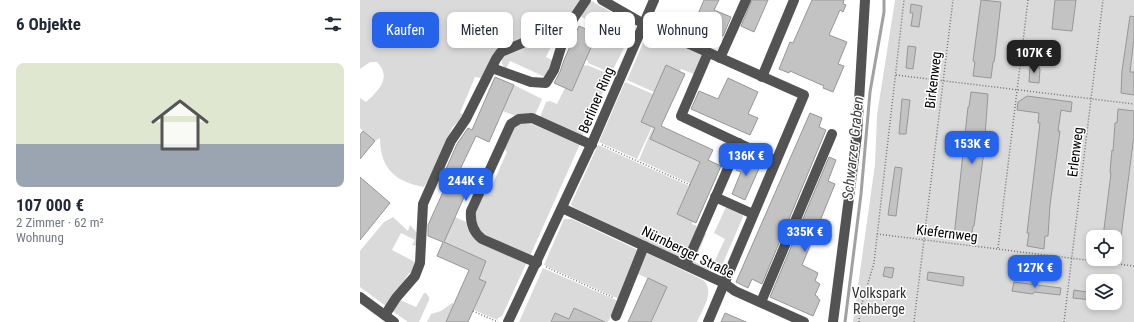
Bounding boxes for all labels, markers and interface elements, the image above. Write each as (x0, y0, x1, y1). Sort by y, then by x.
chip: Kaufen (372, 12, 439, 48)
chip: Mieten (447, 12, 513, 48)
chip: Filter (521, 12, 577, 48)
chip: Neu (585, 12, 635, 48)
chip: Wohnung (643, 12, 722, 48)
icon: filters (322, 13, 344, 35)
text: 6 Objekte (16, 14, 81, 34)
pin: 107K € (1001, 40, 1067, 74)
text: 107K € (1016, 45, 1052, 60)
street label: Birkenweg (922, 51, 944, 109)
street label: Berliner Ring (575, 65, 617, 135)
icon: home (144, 89, 216, 161)
water label: Schwarzer Graben (839, 95, 867, 201)
street label: Erlenweg (1064, 126, 1086, 178)
pin: 153K € (939, 131, 1005, 165)
text: 153K € (954, 136, 990, 151)
pin: 136K € (713, 143, 779, 177)
text: 136K € (728, 148, 764, 163)
pin: 244K € (433, 168, 499, 202)
text: 244K € (448, 173, 484, 188)
text: 107 000 € (16, 195, 84, 215)
text: 2 Zimmer · 62 m² (16, 215, 104, 230)
pin: 335K € (772, 219, 838, 253)
street label: Kiefernweg (915, 221, 979, 245)
street label: Nürnberger Straße (639, 223, 737, 282)
text: 335K € (787, 224, 823, 239)
text: Wohnung (16, 230, 64, 245)
map controls (1086, 230, 1122, 310)
button: locate (1086, 230, 1122, 266)
pin: 127K € (1002, 255, 1068, 289)
text: 127K € (1017, 260, 1053, 275)
button: layers (1086, 274, 1122, 310)
park label: Volkspark Rehberge (852, 285, 907, 317)

